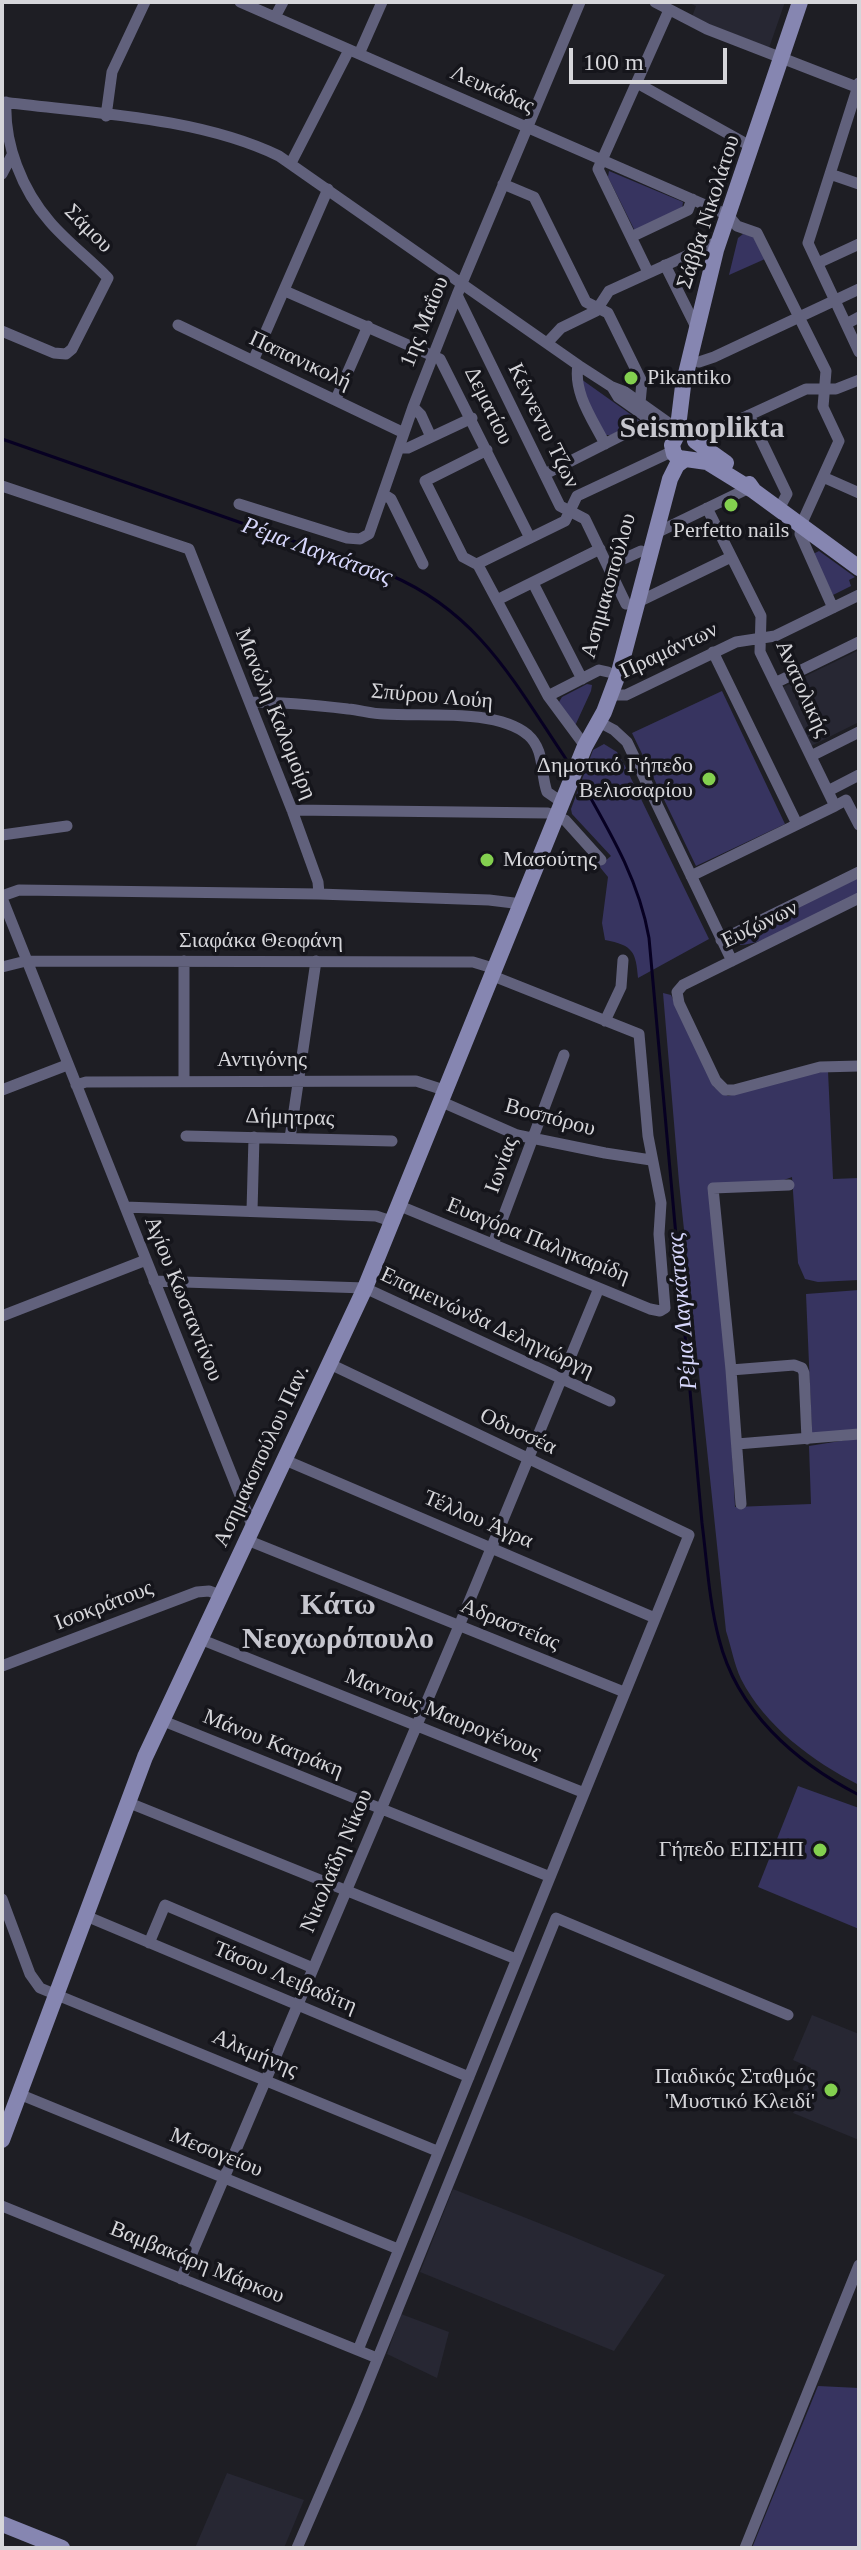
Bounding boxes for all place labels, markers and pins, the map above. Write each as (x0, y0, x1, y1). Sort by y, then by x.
place label: Pikantiko (647, 365, 731, 391)
marker: Pikantiko (622, 369, 640, 387)
marker: Perfetto nails (722, 496, 740, 514)
place label: Perfetto nails (673, 518, 789, 544)
place label: Δημοτικό Γήπεδο Βελισσαρίου (537, 753, 693, 804)
marker: Δημοτικό Γήπεδο Βελισσαρίου (700, 770, 718, 788)
place label: Μασούτης (503, 847, 597, 873)
marker: Μασούτης (478, 851, 496, 869)
place label: Γήπεδο ΕΠΣΗΠ (659, 1837, 804, 1863)
marker: Γήπεδο ΕΠΣΗΠ (811, 1841, 829, 1859)
place label: Παιδικός Σταθμός 'Μυστικό Κλειδί' (655, 2064, 815, 2116)
marker: Παιδικός Σταθμός 'Μυστικό Κλειδί' (822, 2081, 840, 2099)

